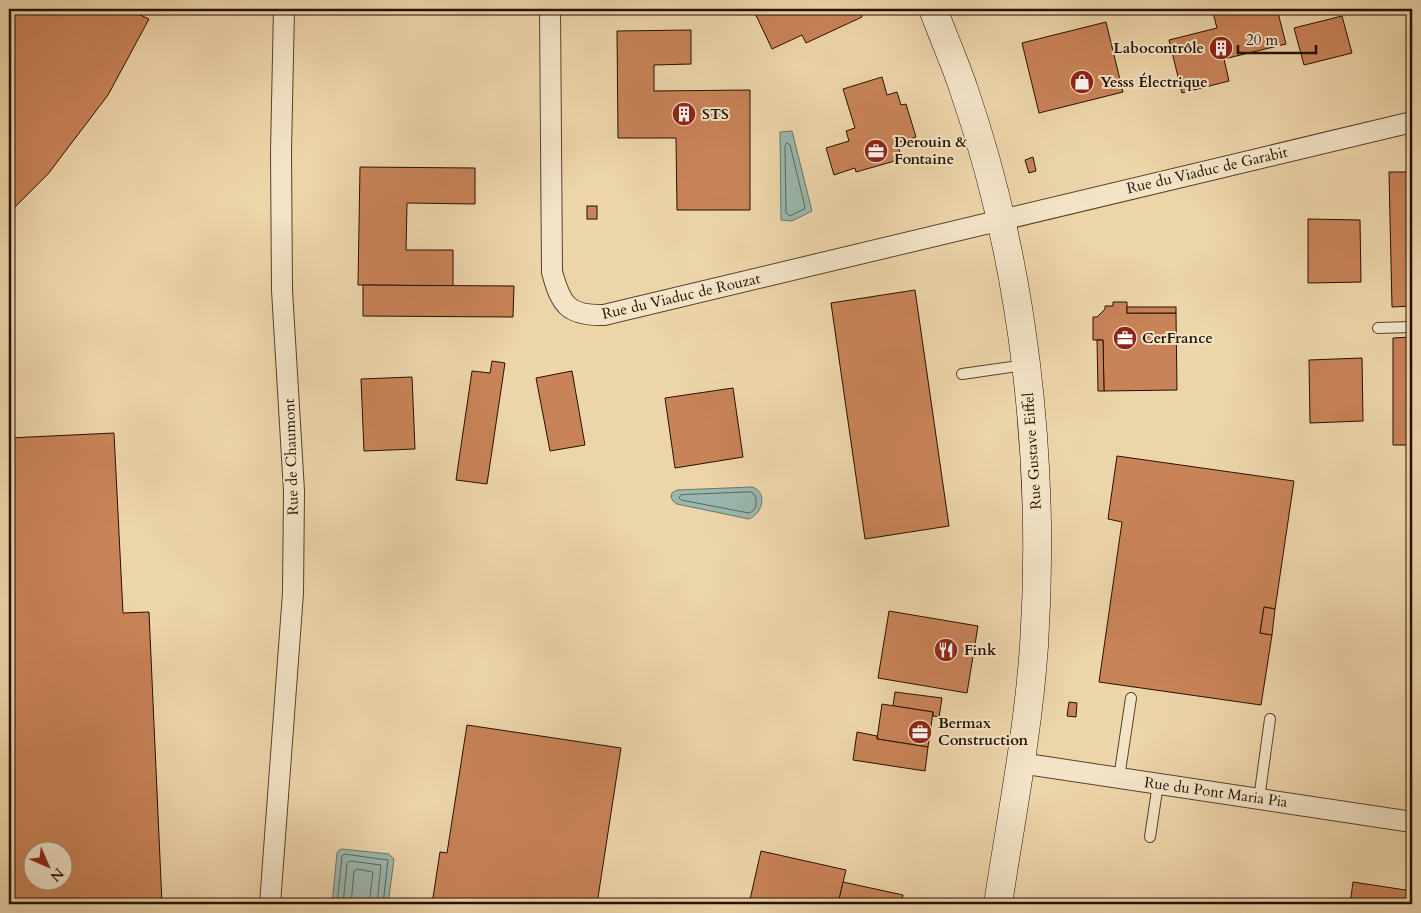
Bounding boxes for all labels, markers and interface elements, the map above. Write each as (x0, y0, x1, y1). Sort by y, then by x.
scale bar (1238, 22, 1316, 54)
text: 20 m (1246, 30, 1278, 50)
building icon: Labocontrôle (1208, 35, 1234, 61)
place label: Labocontrôle (1113, 38, 1204, 58)
shop icon: Yesss Électrique (1069, 69, 1095, 95)
place label: Yesss Électrique (1100, 72, 1208, 92)
building icon: STS (671, 101, 697, 127)
place label: STS (702, 104, 729, 124)
place label: Derouin & Fontaine (894, 132, 968, 169)
office icon: Derouin & Fontaine (863, 138, 889, 164)
street label: Rue du Viaduc de Garabit (1125, 142, 1290, 198)
street label: Rue du Viaduc de Rouzat (600, 268, 762, 324)
office icon: CerFrance (1112, 325, 1138, 351)
place label: CerFrance (1142, 328, 1213, 348)
street label: Rue Gustave Eiffel (1018, 392, 1046, 510)
street label: Rue de Chaumont (279, 398, 303, 516)
restaurant icon: Fink (933, 637, 959, 663)
place label: Fink (964, 640, 997, 660)
place label: Bermax Construction (938, 713, 1028, 750)
office icon: Bermax Construction (907, 719, 933, 745)
street label: Rue du Pont Maria Pia (1143, 772, 1289, 812)
north arrow (22, 840, 72, 890)
text: N (46, 864, 68, 886)

